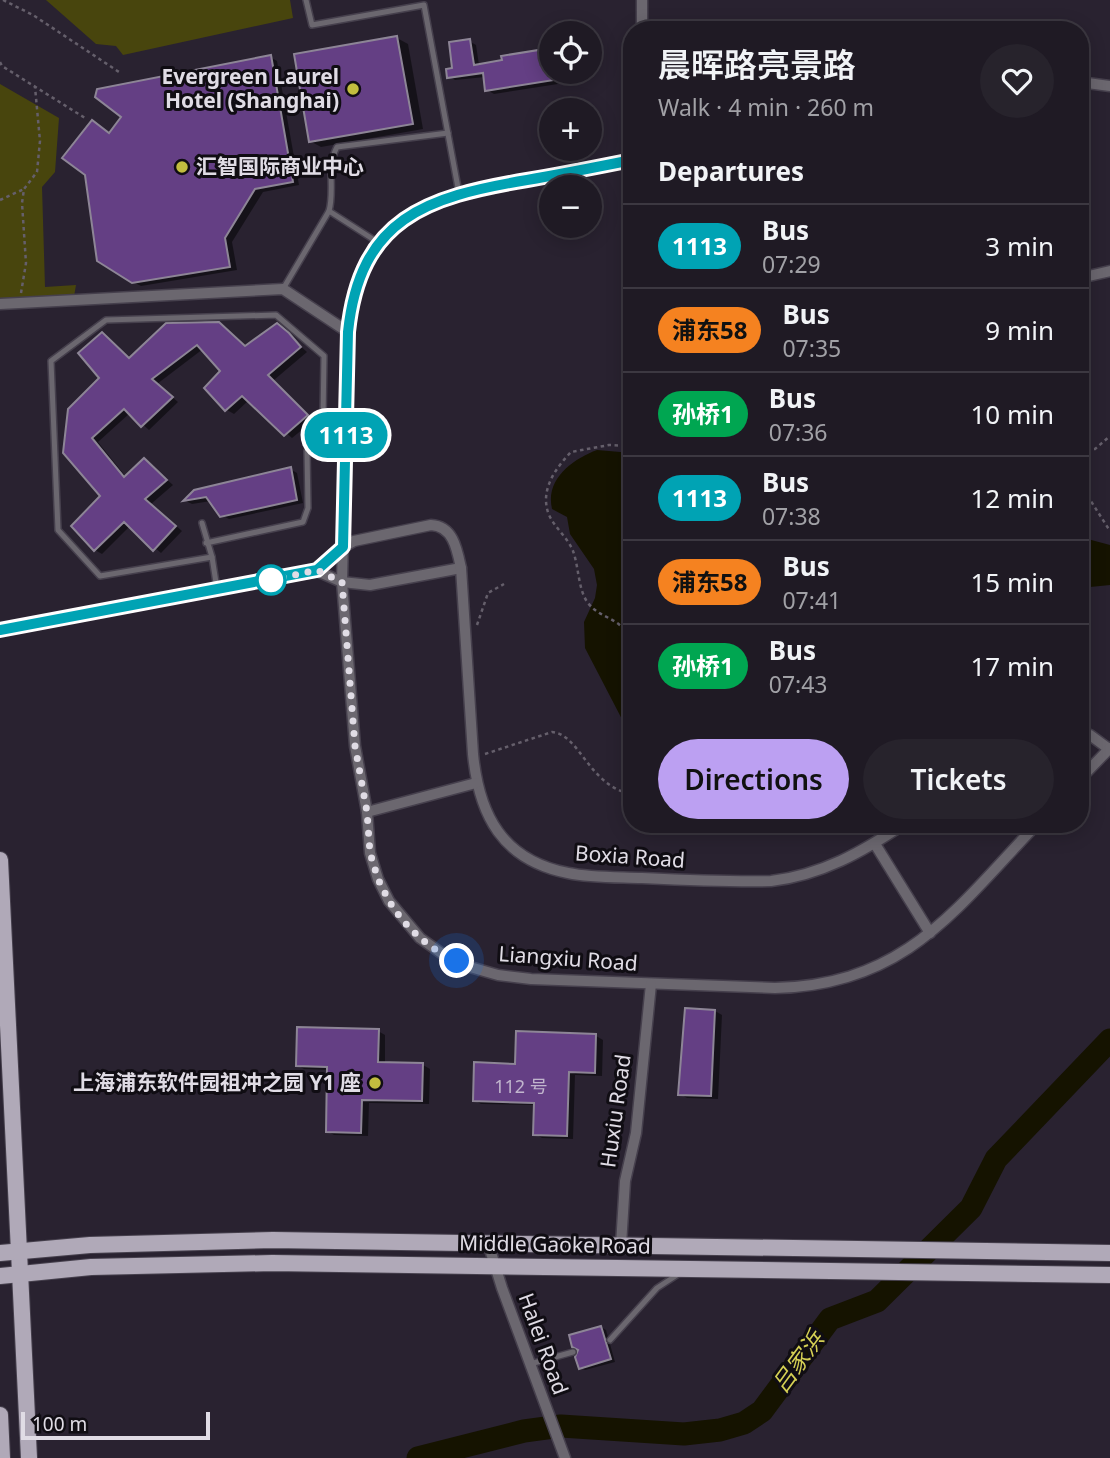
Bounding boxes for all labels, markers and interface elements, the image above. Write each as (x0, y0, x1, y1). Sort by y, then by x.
map controls (539, 21, 602, 238)
button: locate (539, 21, 602, 84)
text: 晨晖路亮景路 (658, 42, 856, 87)
button: heart (980, 44, 1054, 118)
place label: Evergreen Laurel Hotel (Shanghai) (161, 62, 339, 114)
marker: Evergreen Laurel Hotel (Shanghai) (345, 81, 361, 97)
text: Walk · 4 min · 260 m (658, 91, 874, 123)
button: + (539, 98, 602, 161)
place label: 汇智国际商业中心 (196, 152, 364, 180)
text: Departures (658, 153, 804, 189)
marker: 汇智国际商业中心 (174, 159, 190, 175)
button: − (539, 175, 602, 238)
text: Bus (762, 212, 809, 248)
text: 3 min (985, 228, 1054, 264)
text: 1113 (672, 229, 727, 262)
text: 07:29 (762, 248, 821, 280)
text: Bus (782, 296, 830, 332)
text: 9 min (985, 312, 1054, 348)
text: 浦东58 (672, 313, 747, 346)
text: 07:35 (782, 332, 841, 364)
text: Bus (769, 380, 816, 416)
text: 10 min (970, 396, 1054, 432)
text: 孙桥1 (672, 397, 734, 430)
line badge: 1113 (297, 412, 395, 458)
text: 07:36 (769, 416, 828, 448)
text: 1113 (319, 418, 373, 451)
text: Bus (762, 464, 809, 500)
text: 12 min (970, 480, 1054, 516)
text: 1113 (672, 481, 727, 514)
text: 07:38 (762, 500, 821, 532)
text: Bus (782, 548, 830, 584)
text: 15 min (970, 564, 1054, 600)
unlabelled marker (256, 565, 286, 595)
text: 浦东58 (672, 565, 747, 598)
text: 07:41 (782, 584, 841, 616)
text: Bus (769, 632, 816, 668)
text: 17 min (970, 648, 1054, 684)
text: 孙桥1 (672, 649, 734, 682)
text: 07:43 (769, 668, 828, 700)
button: Directions (658, 739, 849, 819)
button: Tickets (863, 739, 1054, 819)
street label: Boxia Road (574, 838, 686, 874)
street label: Liangxiu Road (497, 939, 639, 977)
your location (439, 943, 474, 978)
street label: Huxiu Road (593, 1052, 637, 1169)
place label: 上海浦东软件园祖冲之园 Y1 座 (73, 1068, 361, 1096)
house number: 112 号 (494, 1074, 548, 1098)
marker: 上海浦东软件园祖冲之园 Y1 座 (367, 1075, 383, 1091)
street label: Middle Gaoke Road (459, 1228, 651, 1260)
street label: Halei Road (513, 1289, 575, 1398)
water label: 吕家浜 (764, 1322, 832, 1399)
scale bar (21, 1409, 210, 1441)
text: 100 m (32, 1411, 87, 1437)

